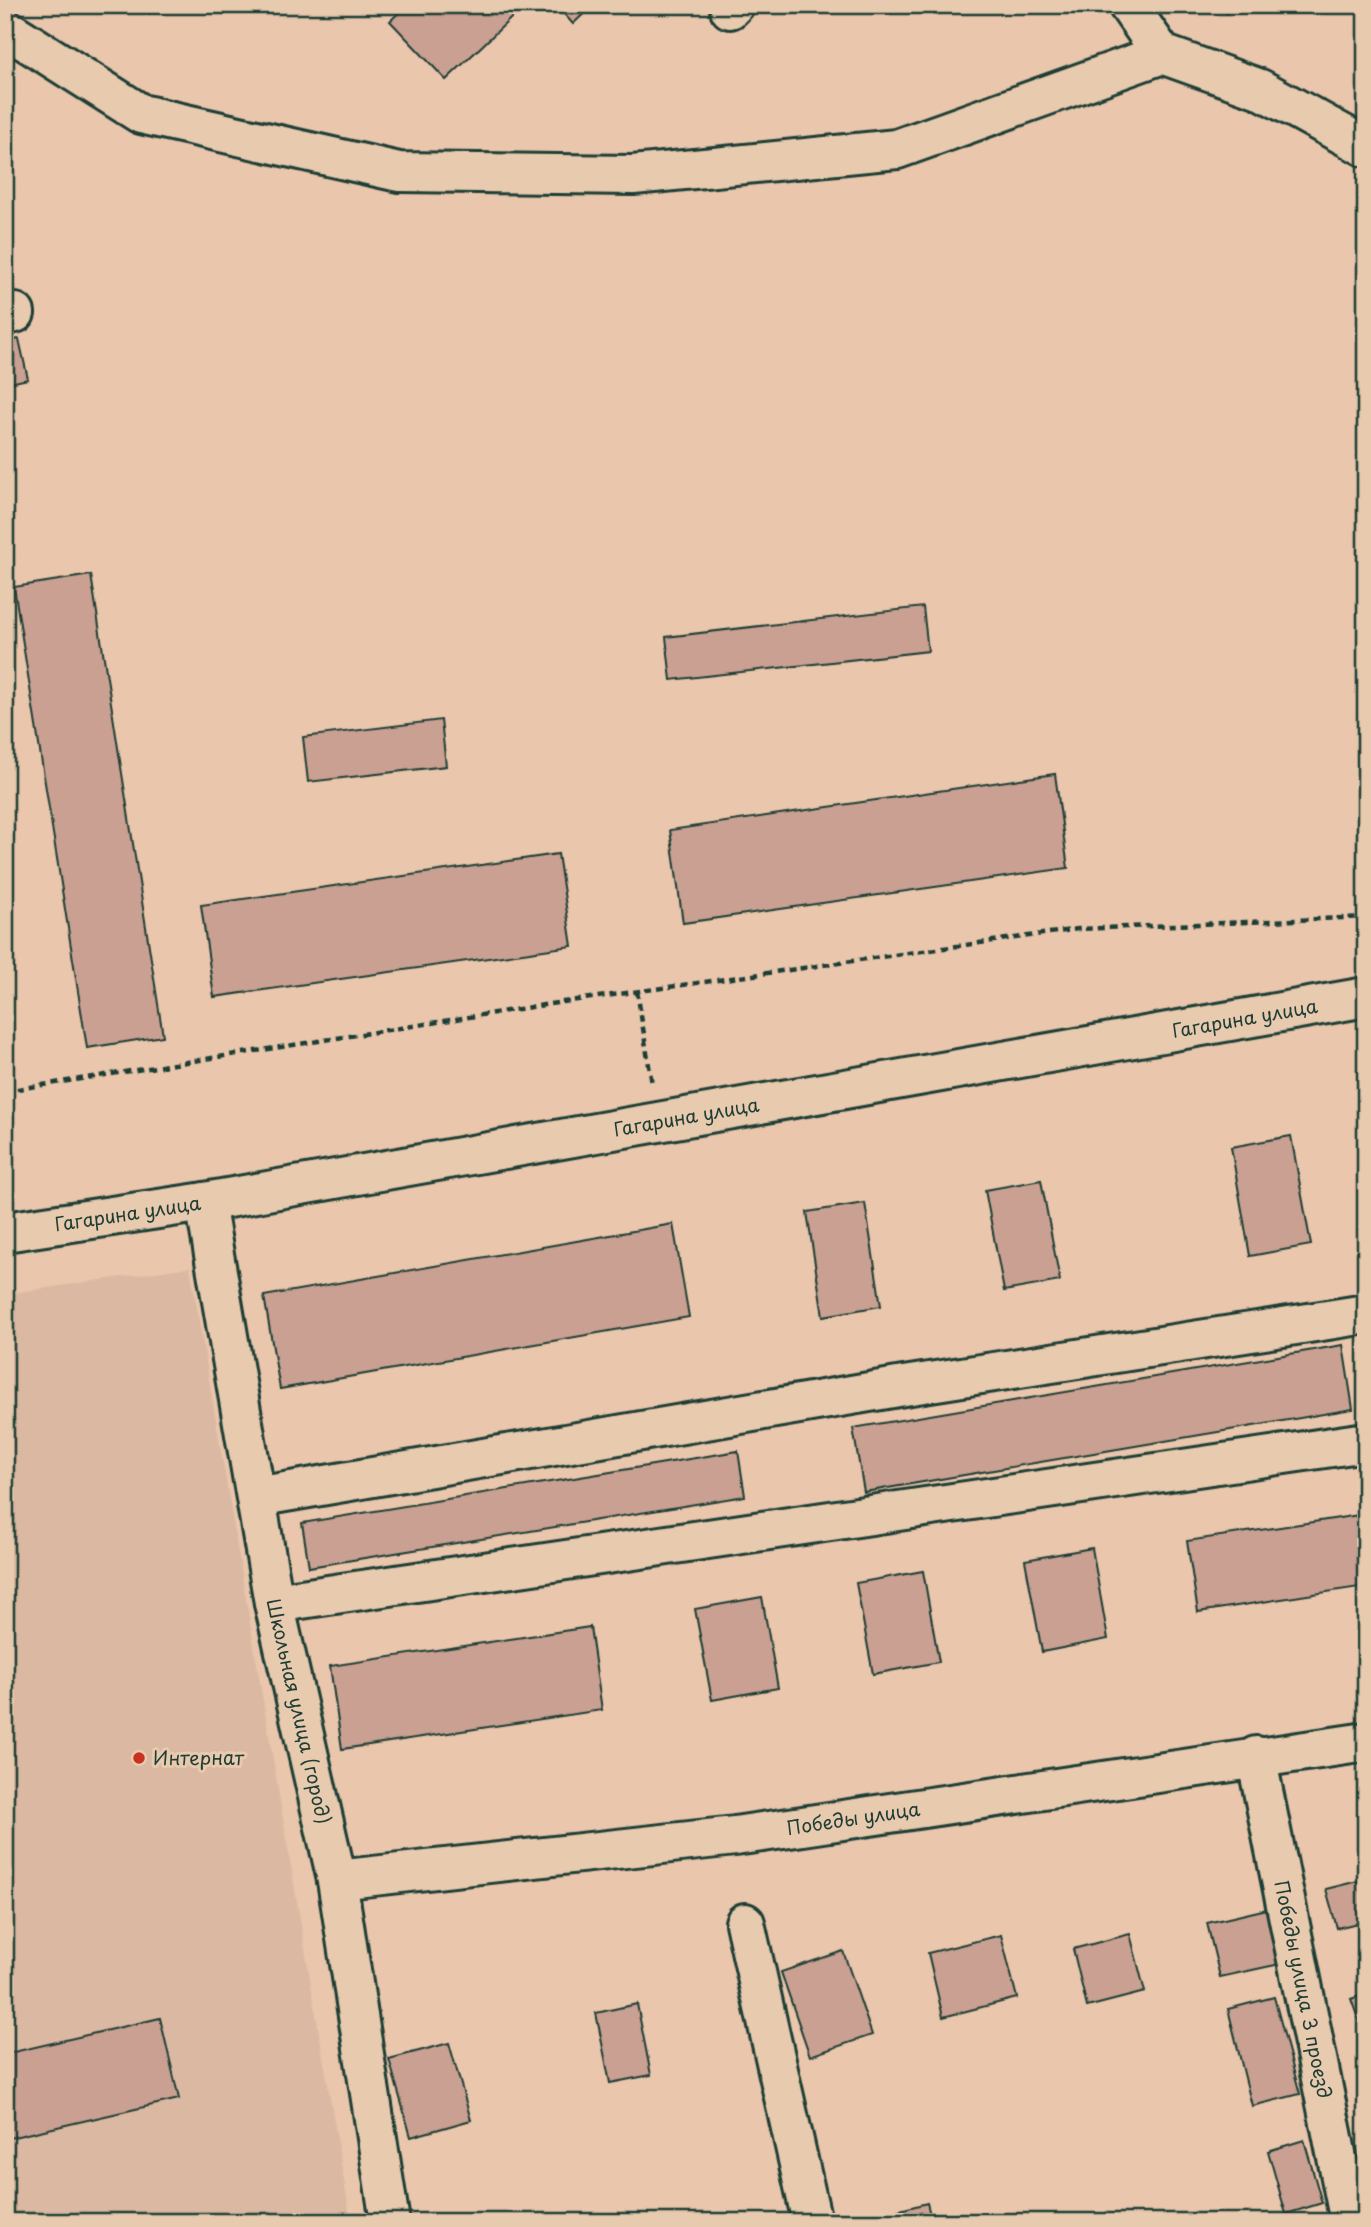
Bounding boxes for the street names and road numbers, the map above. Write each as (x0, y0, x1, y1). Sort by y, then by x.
street label: Гагарина улица (1170, 991, 1319, 1044)
street label: Гагарина улица (611, 1089, 761, 1143)
street label: Гагарина улица (53, 1188, 202, 1237)
street label: Школьная улица (город) (260, 1596, 339, 1827)
street label: Победы улица (784, 1794, 922, 1841)
street label: Победы улица 3 проезд (1268, 1878, 1340, 2101)

